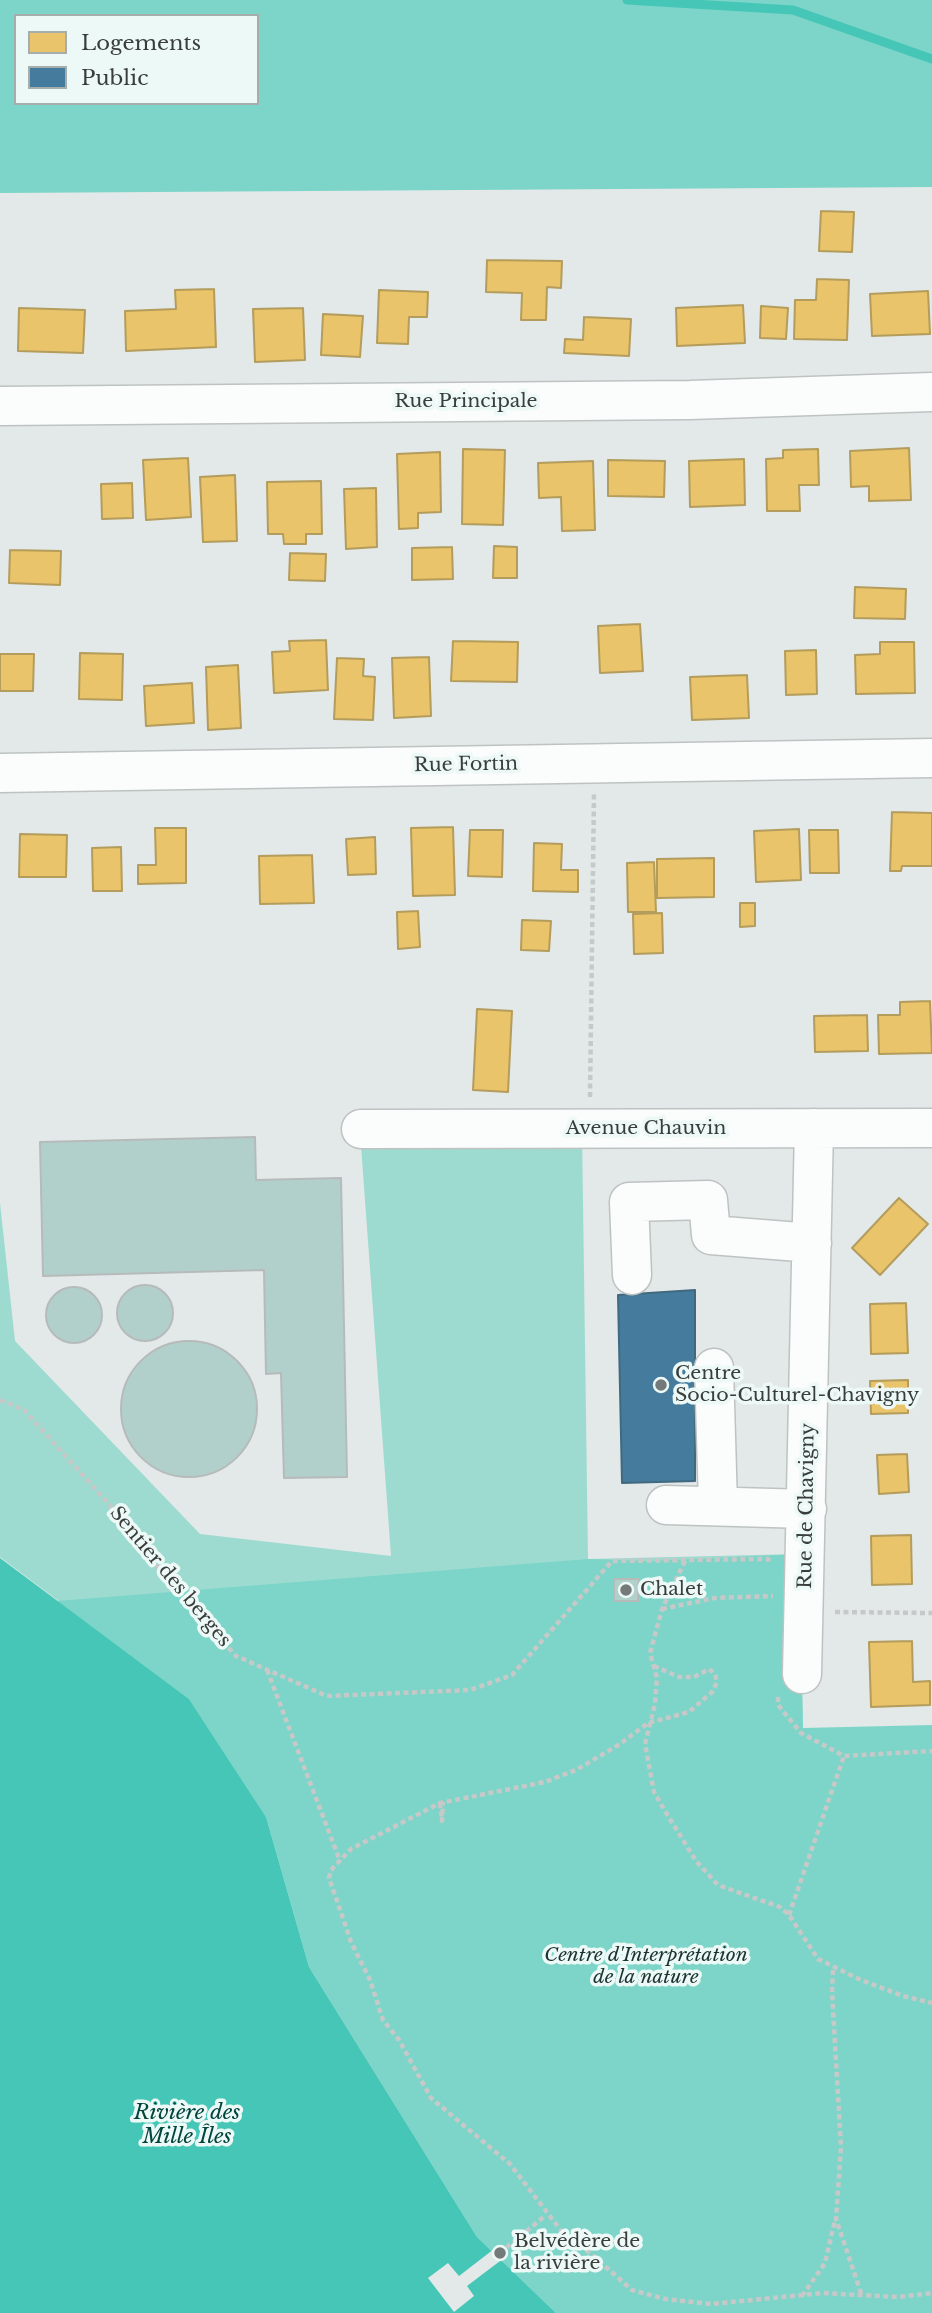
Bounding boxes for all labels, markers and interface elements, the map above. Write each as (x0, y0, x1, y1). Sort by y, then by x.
legend (14, 14, 259, 105)
text: Logements (81, 30, 201, 56)
text: Public (81, 65, 148, 91)
street label: Rue Principale (395, 391, 537, 413)
street label: Rue Fortin (414, 753, 518, 777)
street label: Avenue Chauvin (566, 1118, 726, 1140)
place label: Centre Socio-Culturel-Chavigny (675, 1363, 919, 1407)
marker: Centre Socio-Culturel-Chavigny (653, 1377, 669, 1393)
street label: Rue de Chavigny (794, 1423, 820, 1589)
street label: Sentier des berges (105, 1502, 235, 1652)
place label: Chalet (640, 1579, 703, 1601)
marker: Chalet (618, 1582, 634, 1598)
park label: Centre d'Interprétation de la nature (544, 1945, 748, 1989)
water label: Rivière des Mille Îles (134, 2100, 240, 2150)
place label: Belvédère de la rivière (514, 2231, 640, 2275)
marker: Belvédère de la rivière (492, 2245, 508, 2261)

